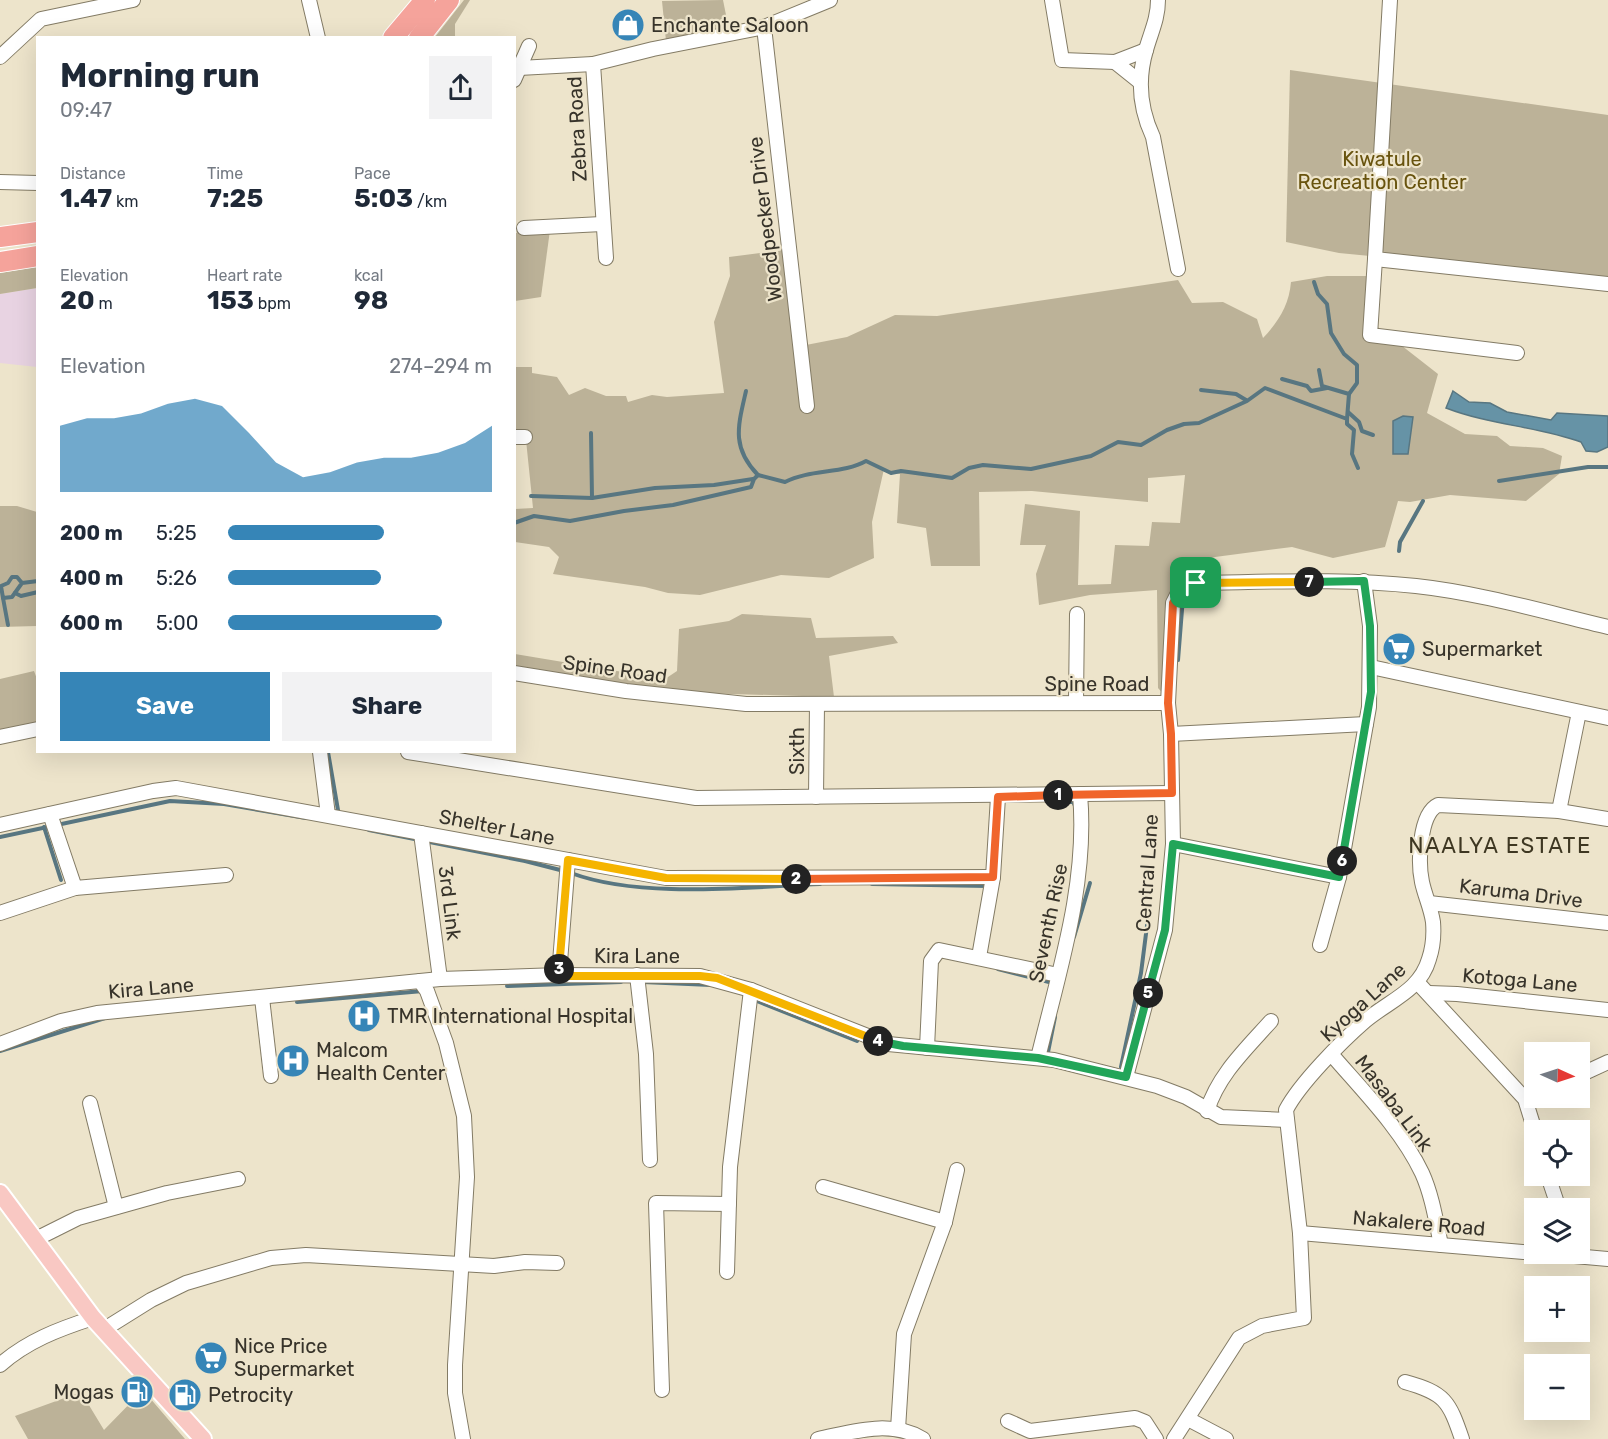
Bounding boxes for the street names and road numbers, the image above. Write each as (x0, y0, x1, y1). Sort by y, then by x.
street label: Zebra Road (562, 76, 592, 182)
street label: Woodpecker Drive (743, 135, 787, 303)
street label: Spine Road (561, 650, 669, 688)
street label: Spine Road (1045, 672, 1149, 696)
street label: Sixth (785, 727, 809, 775)
street label: Shelter Lane (437, 804, 557, 850)
street label: Central Lane (1131, 813, 1163, 933)
street label: Seventh Rise (1024, 861, 1072, 985)
street label: 3rd Link (434, 864, 467, 942)
street label: Karuma Drive (1458, 874, 1584, 912)
street label: Kira Lane (594, 944, 680, 968)
street label: Kyoga Lane (1315, 957, 1411, 1047)
street label: Kotoga Lane (1461, 963, 1579, 997)
street label: Kira Lane (107, 972, 195, 1004)
street label: Masaba Link (1350, 1050, 1438, 1156)
street label: Nakalere Road (1352, 1205, 1486, 1241)

